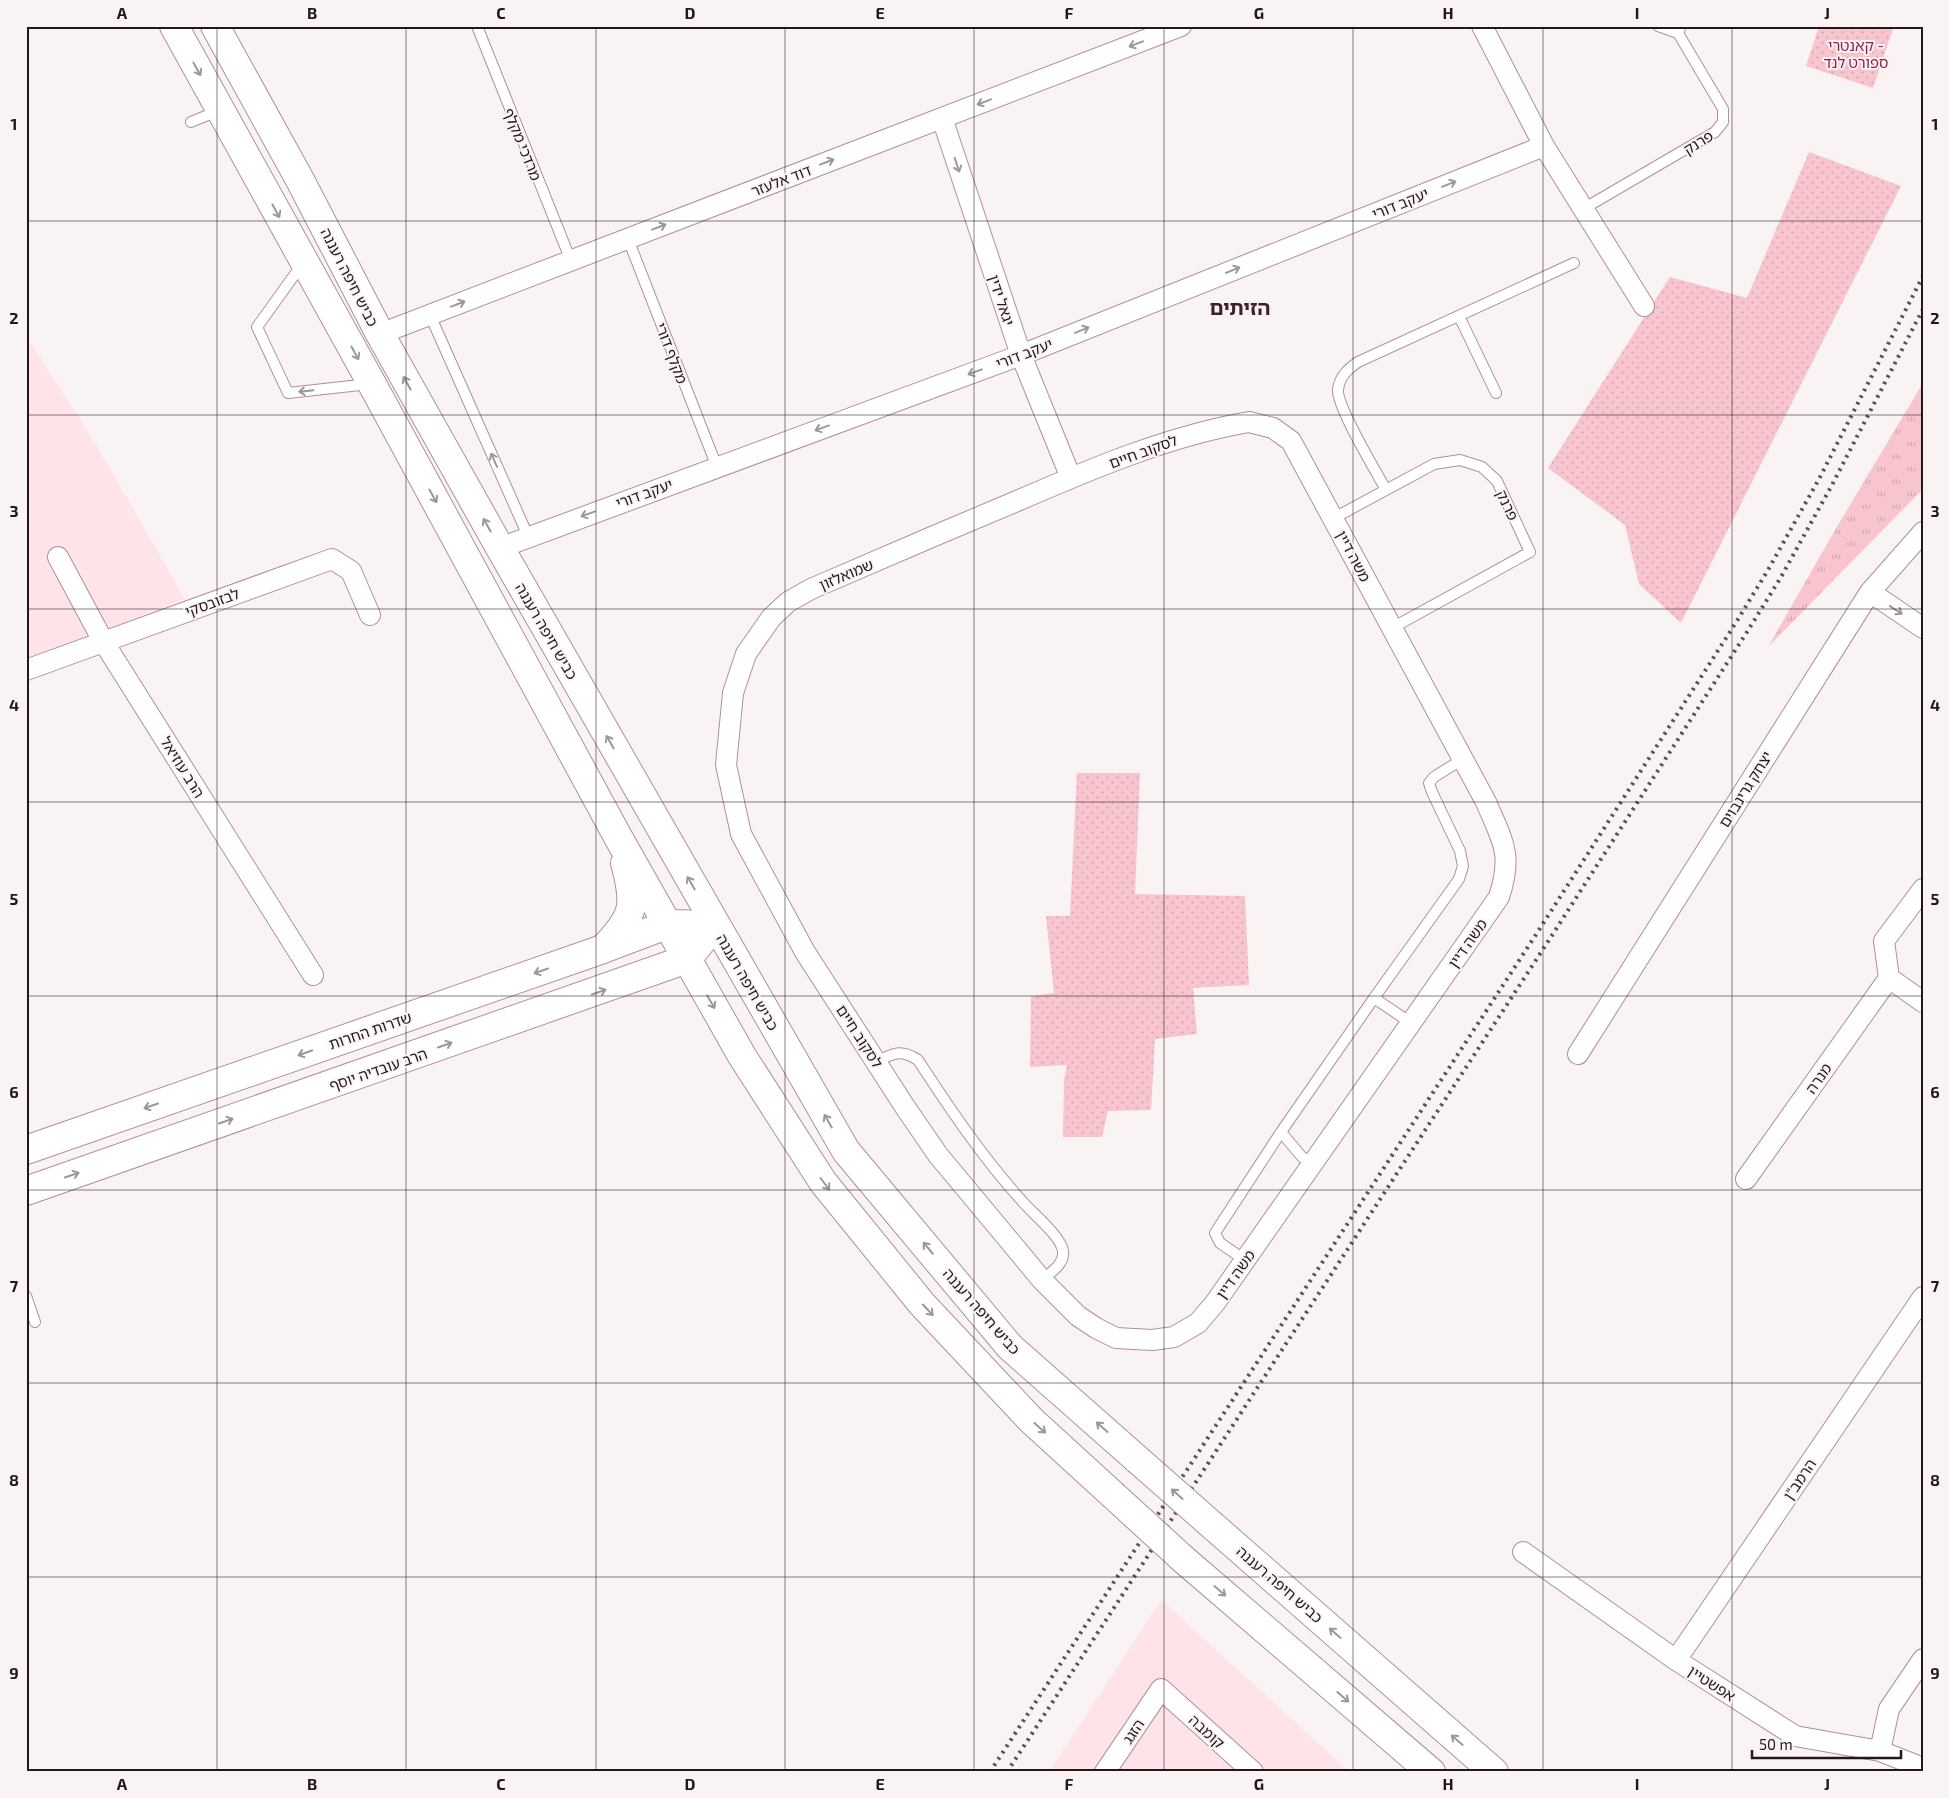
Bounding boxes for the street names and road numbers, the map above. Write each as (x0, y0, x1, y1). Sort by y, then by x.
street label: מרדכי מקלף (500, 105, 546, 183)
street label: פרנק (1680, 126, 1716, 158)
street label: דוד אלעזר (748, 160, 814, 200)
street label: יעקב דורי (1369, 184, 1431, 222)
street label: כביש חיפה רעננה (317, 225, 383, 330)
street label: יגאל ידין (985, 272, 1019, 328)
street label: מקלף דורי (652, 320, 692, 386)
street label: יעקב דורי (993, 334, 1055, 372)
street label: לסקוב חיים (1106, 430, 1180, 472)
street label: יעקב דורי (613, 474, 675, 512)
street label: פרנק (1493, 487, 1523, 523)
street label: משה דיין (1333, 527, 1375, 585)
street label: שמואלזון (816, 555, 876, 593)
street label: כביש חיפה רעננה (512, 580, 582, 683)
street label: לבזובסקי (182, 584, 242, 620)
street label: הרב עוזיאל (157, 733, 209, 801)
street label: יצחק גרינבוים (1714, 748, 1776, 830)
street label: משה דיין (1444, 915, 1490, 971)
street label: כביש חיפה רעננה (713, 931, 783, 1034)
street label: לסקוב חיים (833, 1001, 887, 1071)
street label: שדרות החרות (326, 1007, 414, 1053)
street label: הרב עובדיה יוסף (327, 1044, 429, 1094)
street label: מנרה (1801, 1059, 1835, 1097)
street label: משה דיין (1212, 1246, 1258, 1302)
street label: כביש חיפה רעננה (940, 1264, 1024, 1358)
street label: הרמב"ן (1779, 1455, 1819, 1503)
street label: כביש חיפה רעננה (1233, 1542, 1327, 1626)
street label: אפשטיין (1685, 1661, 1739, 1705)
street label: קומבה (1185, 1710, 1229, 1752)
street label: הזגג (1118, 1715, 1148, 1747)

